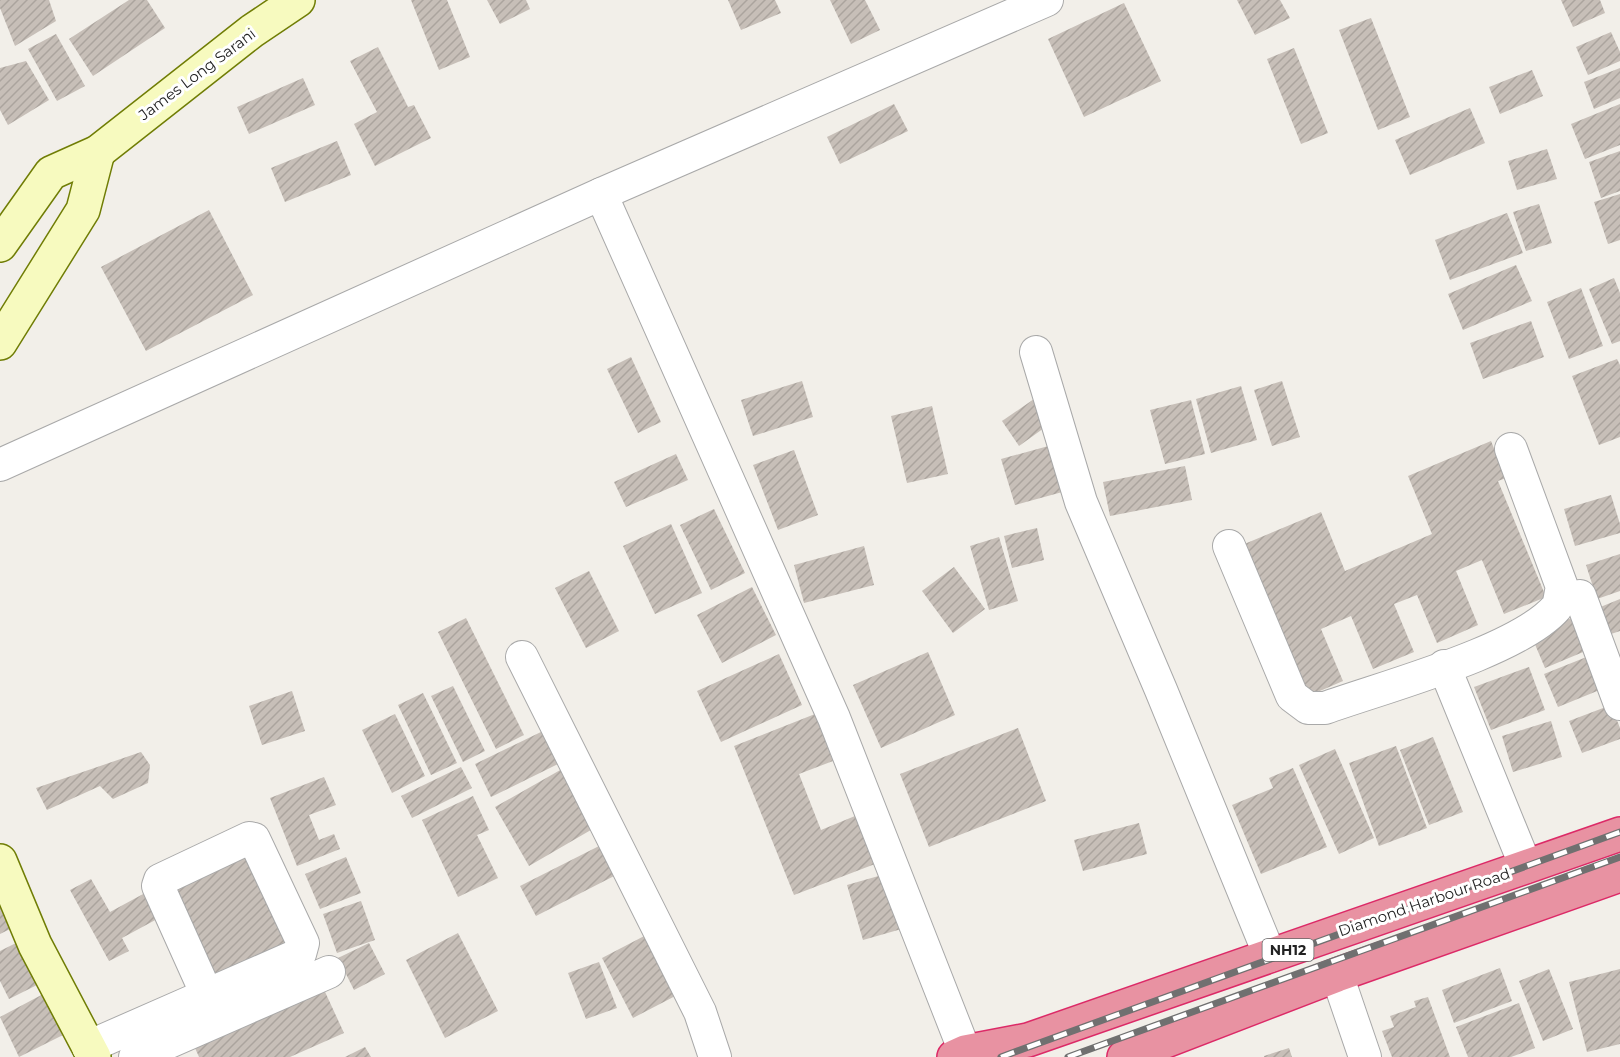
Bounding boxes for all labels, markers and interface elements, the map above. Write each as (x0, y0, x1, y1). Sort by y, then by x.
street label: James Long Sarani (134, 24, 259, 125)
street label: Diamond Harbour Road (1336, 864, 1512, 940)
road number: NH12 (1262, 939, 1314, 961)

